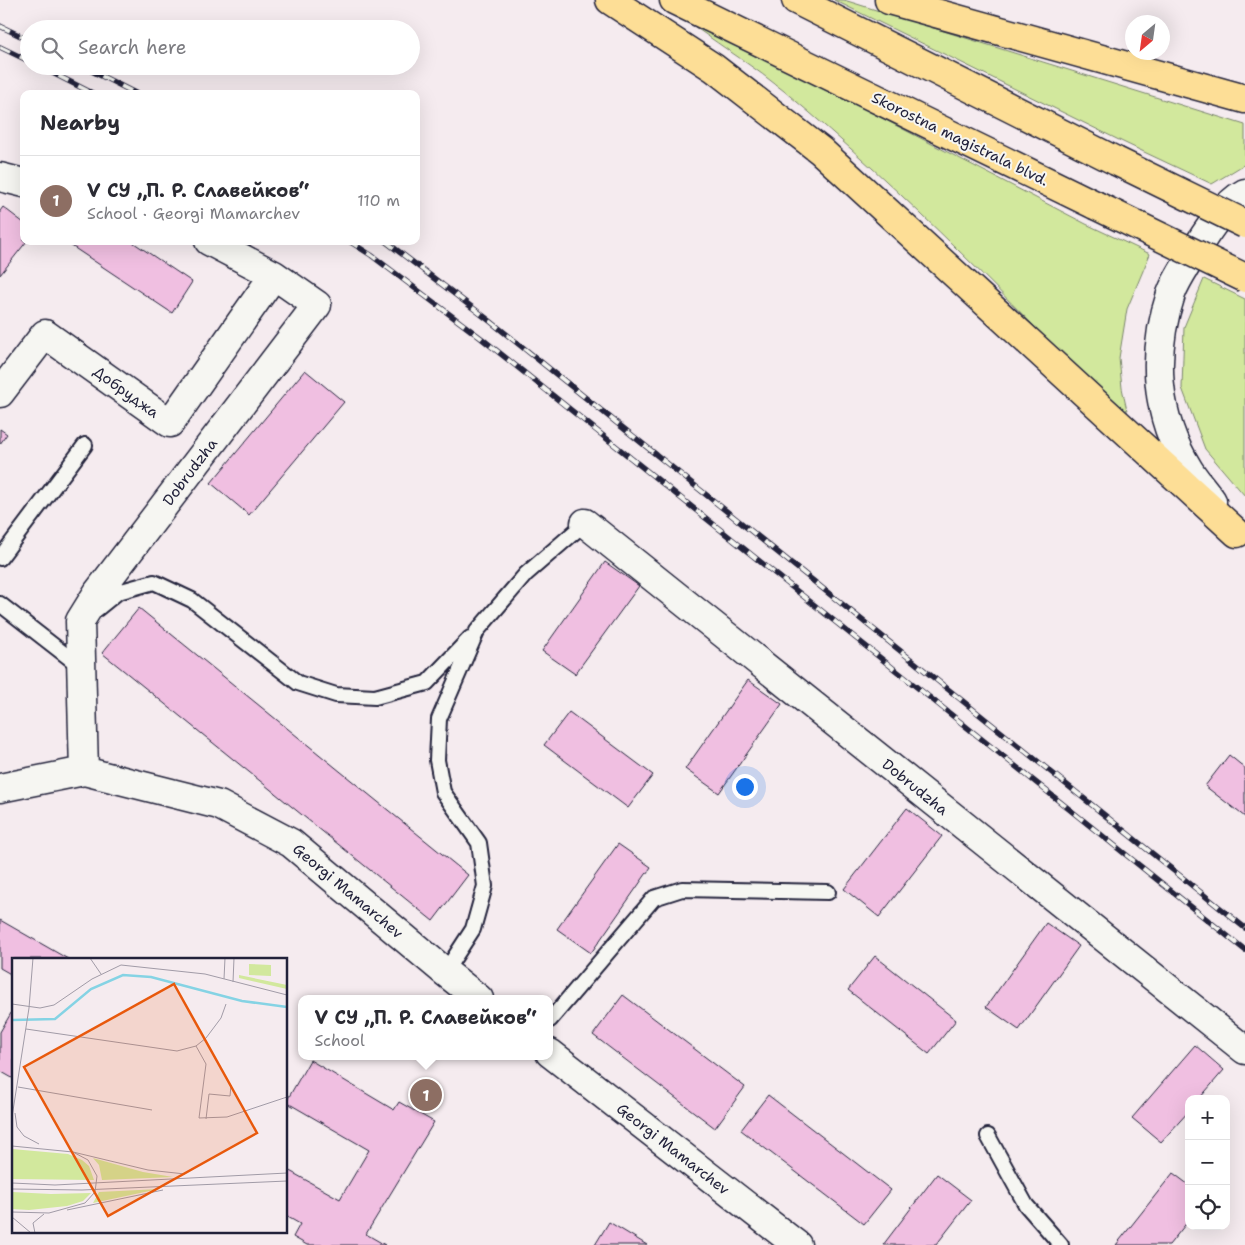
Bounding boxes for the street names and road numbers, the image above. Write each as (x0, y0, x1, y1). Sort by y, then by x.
street label: Skorostna magistrala blvd. (868, 87, 1052, 191)
street label: Добруджа (89, 361, 163, 423)
street label: Dobrudzha (158, 434, 222, 510)
street label: Dobrudzha (878, 754, 953, 820)
street label: Georgi Mamarchev (289, 839, 407, 943)
street label: Georgi Mamarchev (612, 1099, 734, 1199)

